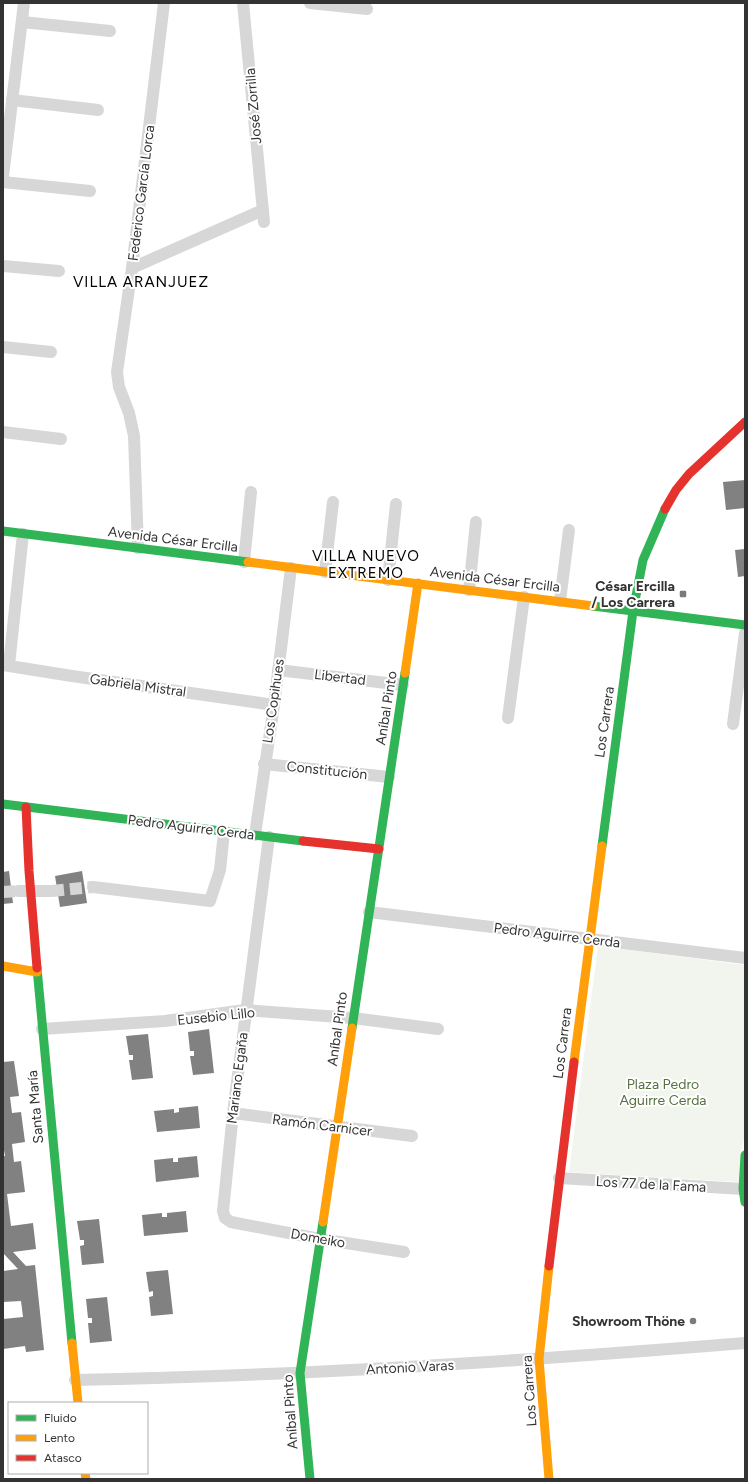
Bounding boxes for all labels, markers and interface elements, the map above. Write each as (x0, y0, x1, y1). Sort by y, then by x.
street label: José Zorrilla (242, 67, 265, 145)
street label: Federico García Lorca (125, 124, 158, 262)
district label: VILLA ARANJUEZ (73, 273, 209, 291)
street label: Avenida César Ercilla (107, 523, 239, 556)
district label: VILLA NUEVO EXTREMO (312, 547, 420, 582)
street label: Avenida César Ercilla (429, 563, 561, 596)
place label: César Ercilla / Los Carrera (591, 578, 675, 611)
marker: César Ercilla / Los Carrera (678, 589, 688, 599)
street label: Los Copihues (259, 658, 288, 744)
street label: Libertad (313, 666, 367, 689)
street label: Gabriela Mistral (89, 670, 187, 701)
street label: Aníbal Pinto (372, 670, 401, 746)
street label: Los Carrera (591, 685, 618, 759)
street label: Constitución (286, 758, 368, 783)
street label: Pedro Aguirre Cerda (127, 811, 255, 844)
street label: Pedro Aguirre Cerda (493, 919, 621, 952)
street label: Aníbal Pinto (324, 991, 351, 1067)
street label: Eusebio Lillo (176, 1004, 256, 1029)
street label: Los Carrera (550, 1006, 575, 1080)
street label: Mariano Egaña (223, 1031, 252, 1125)
street label: Santa María (24, 1070, 47, 1144)
park label: Plaza Pedro Aguirre Cerda (619, 1076, 707, 1109)
street label: Ramón Carnicer (271, 1111, 373, 1140)
street label: Los 77 de la Fama (595, 1173, 707, 1196)
street label: Domeiko (289, 1225, 347, 1252)
place label: Showroom Thöne (572, 1313, 685, 1330)
marker: Showroom Thöne (688, 1316, 698, 1326)
street label: Los Carrera (519, 1355, 540, 1427)
street label: Antonio Varas (366, 1357, 454, 1378)
street label: Aníbal Pinto (279, 1374, 302, 1450)
legend (8, 1402, 148, 1474)
text: Fluido (44, 1411, 77, 1425)
text: Lento (44, 1431, 75, 1445)
text: Atasco (44, 1451, 82, 1465)

